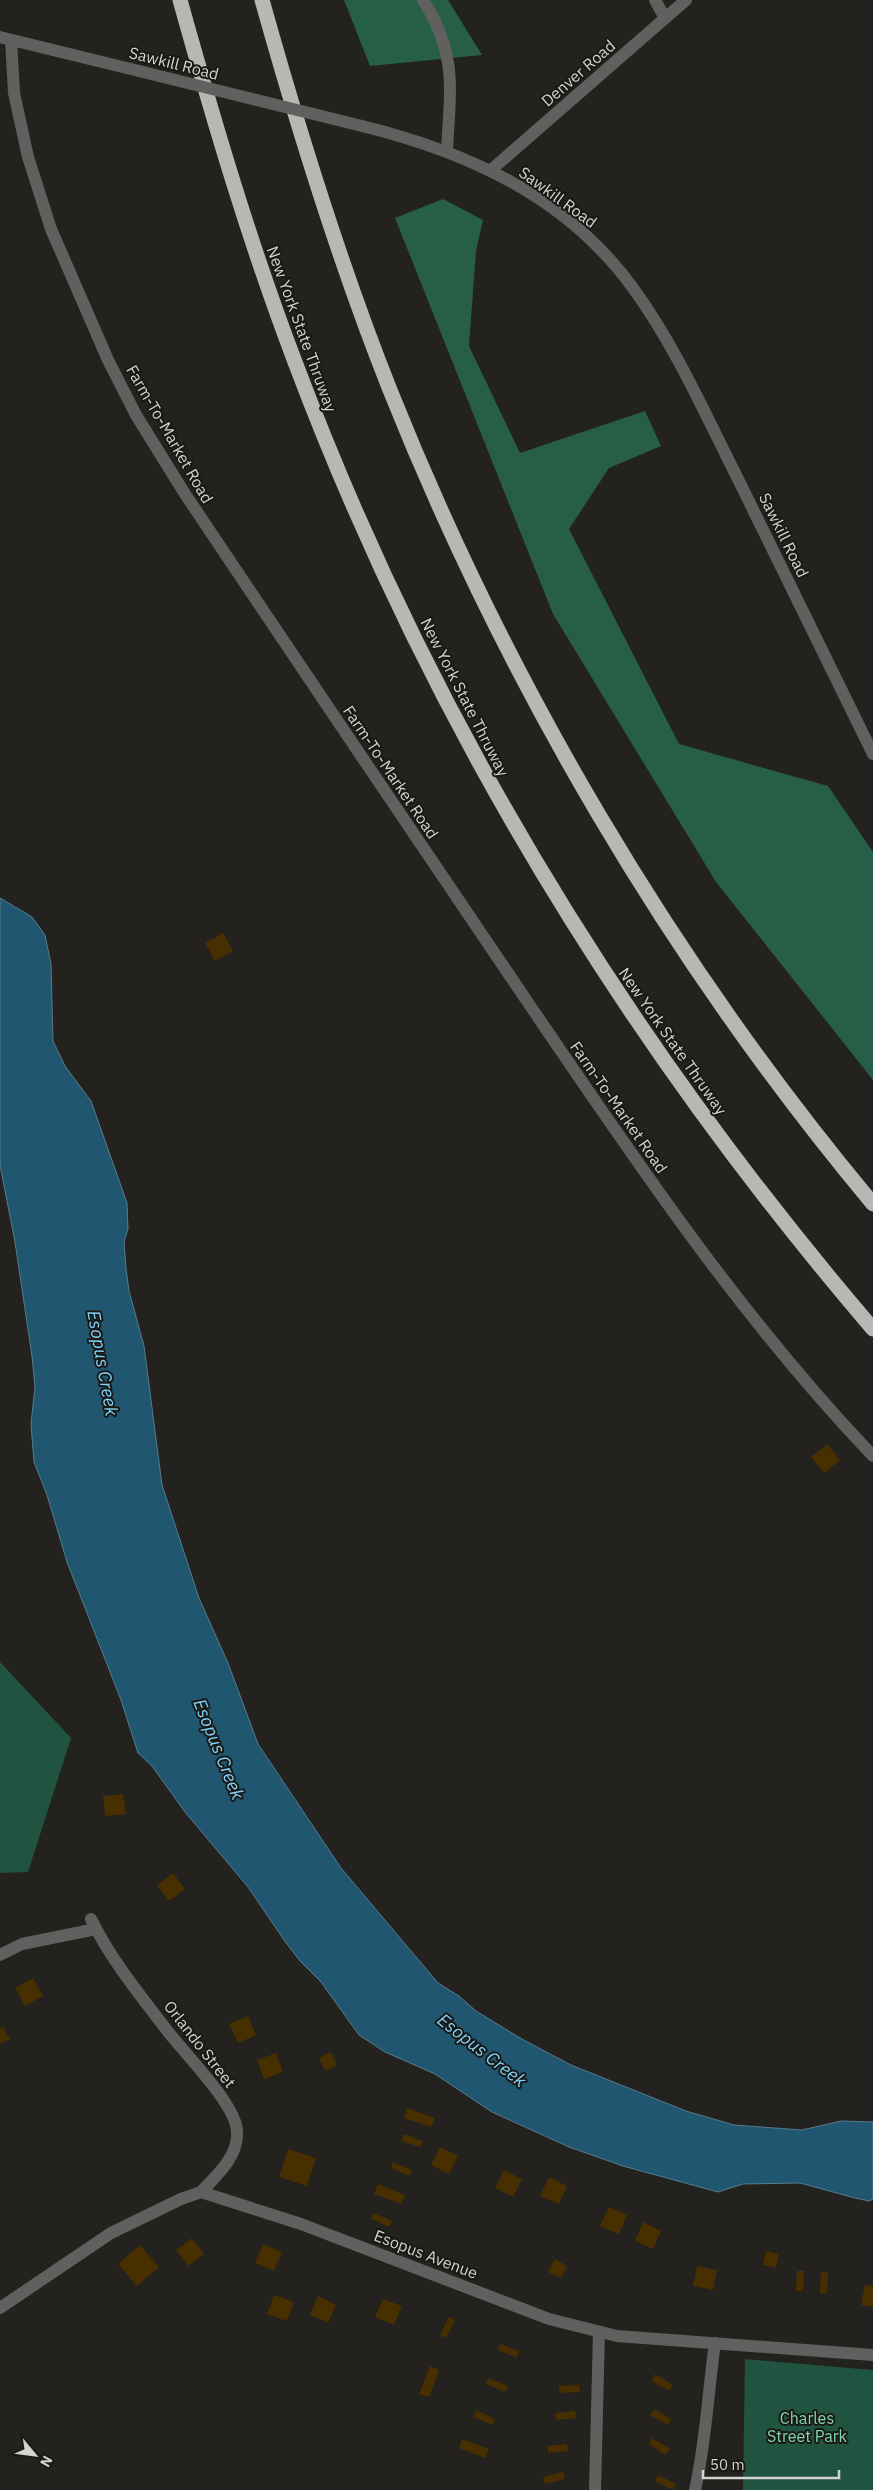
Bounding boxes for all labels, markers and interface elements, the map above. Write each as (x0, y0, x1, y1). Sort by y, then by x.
street label: Denver Road (537, 35, 619, 111)
street label: Sawkill Road (127, 42, 221, 84)
street label: Sawkill Road (515, 162, 601, 232)
street label: New York State Thruway (263, 243, 341, 415)
street label: Farm-To-Market Road (122, 361, 218, 507)
street label: Sawkill Road (755, 489, 813, 581)
street label: New York State Thruway (416, 614, 514, 780)
street label: Farm-To-Market Road (339, 702, 443, 842)
street label: New York State Thruway (615, 964, 731, 1118)
street label: Farm-To-Market Road (566, 1037, 672, 1177)
water label: Esopus Creek (82, 1308, 124, 1418)
water label: Esopus Creek (188, 1695, 250, 1803)
street label: Orlando Street (160, 1996, 240, 2092)
water label: Esopus Creek (433, 2008, 532, 2092)
street label: Esopus Avenue (371, 2225, 481, 2283)
park label: Charles Street Park (767, 2408, 848, 2446)
north arrow (10, 2430, 60, 2480)
scale bar (703, 2448, 839, 2480)
text: N (36, 2453, 57, 2470)
text: 50 m (710, 2455, 745, 2474)

